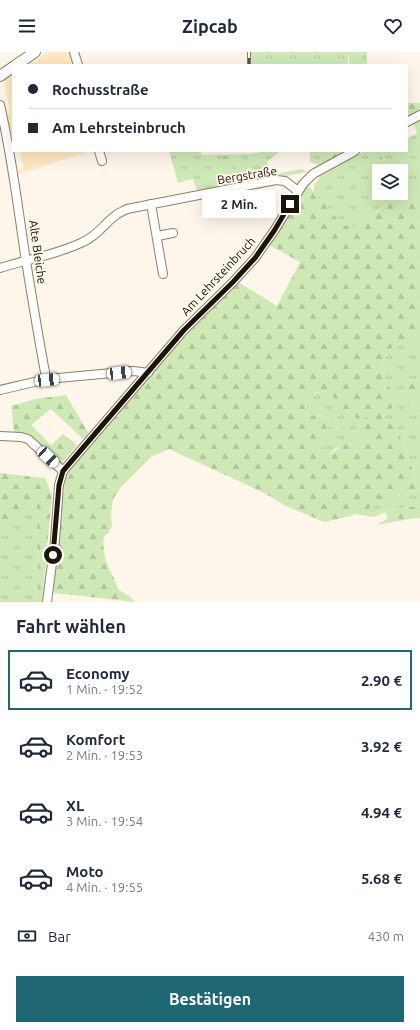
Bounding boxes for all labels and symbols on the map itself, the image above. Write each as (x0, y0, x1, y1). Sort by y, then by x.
street label: Bergstraße (216, 164, 278, 186)
callout: 2 Min. (202, 190, 276, 218)
route end (281, 195, 299, 213)
street label: Alte Bleiche (27, 219, 49, 285)
street label: Am Lehrsteinbruch (178, 234, 258, 318)
car (106, 366, 132, 380)
car (34, 373, 60, 387)
car (35, 444, 61, 470)
route start (44, 546, 62, 564)

